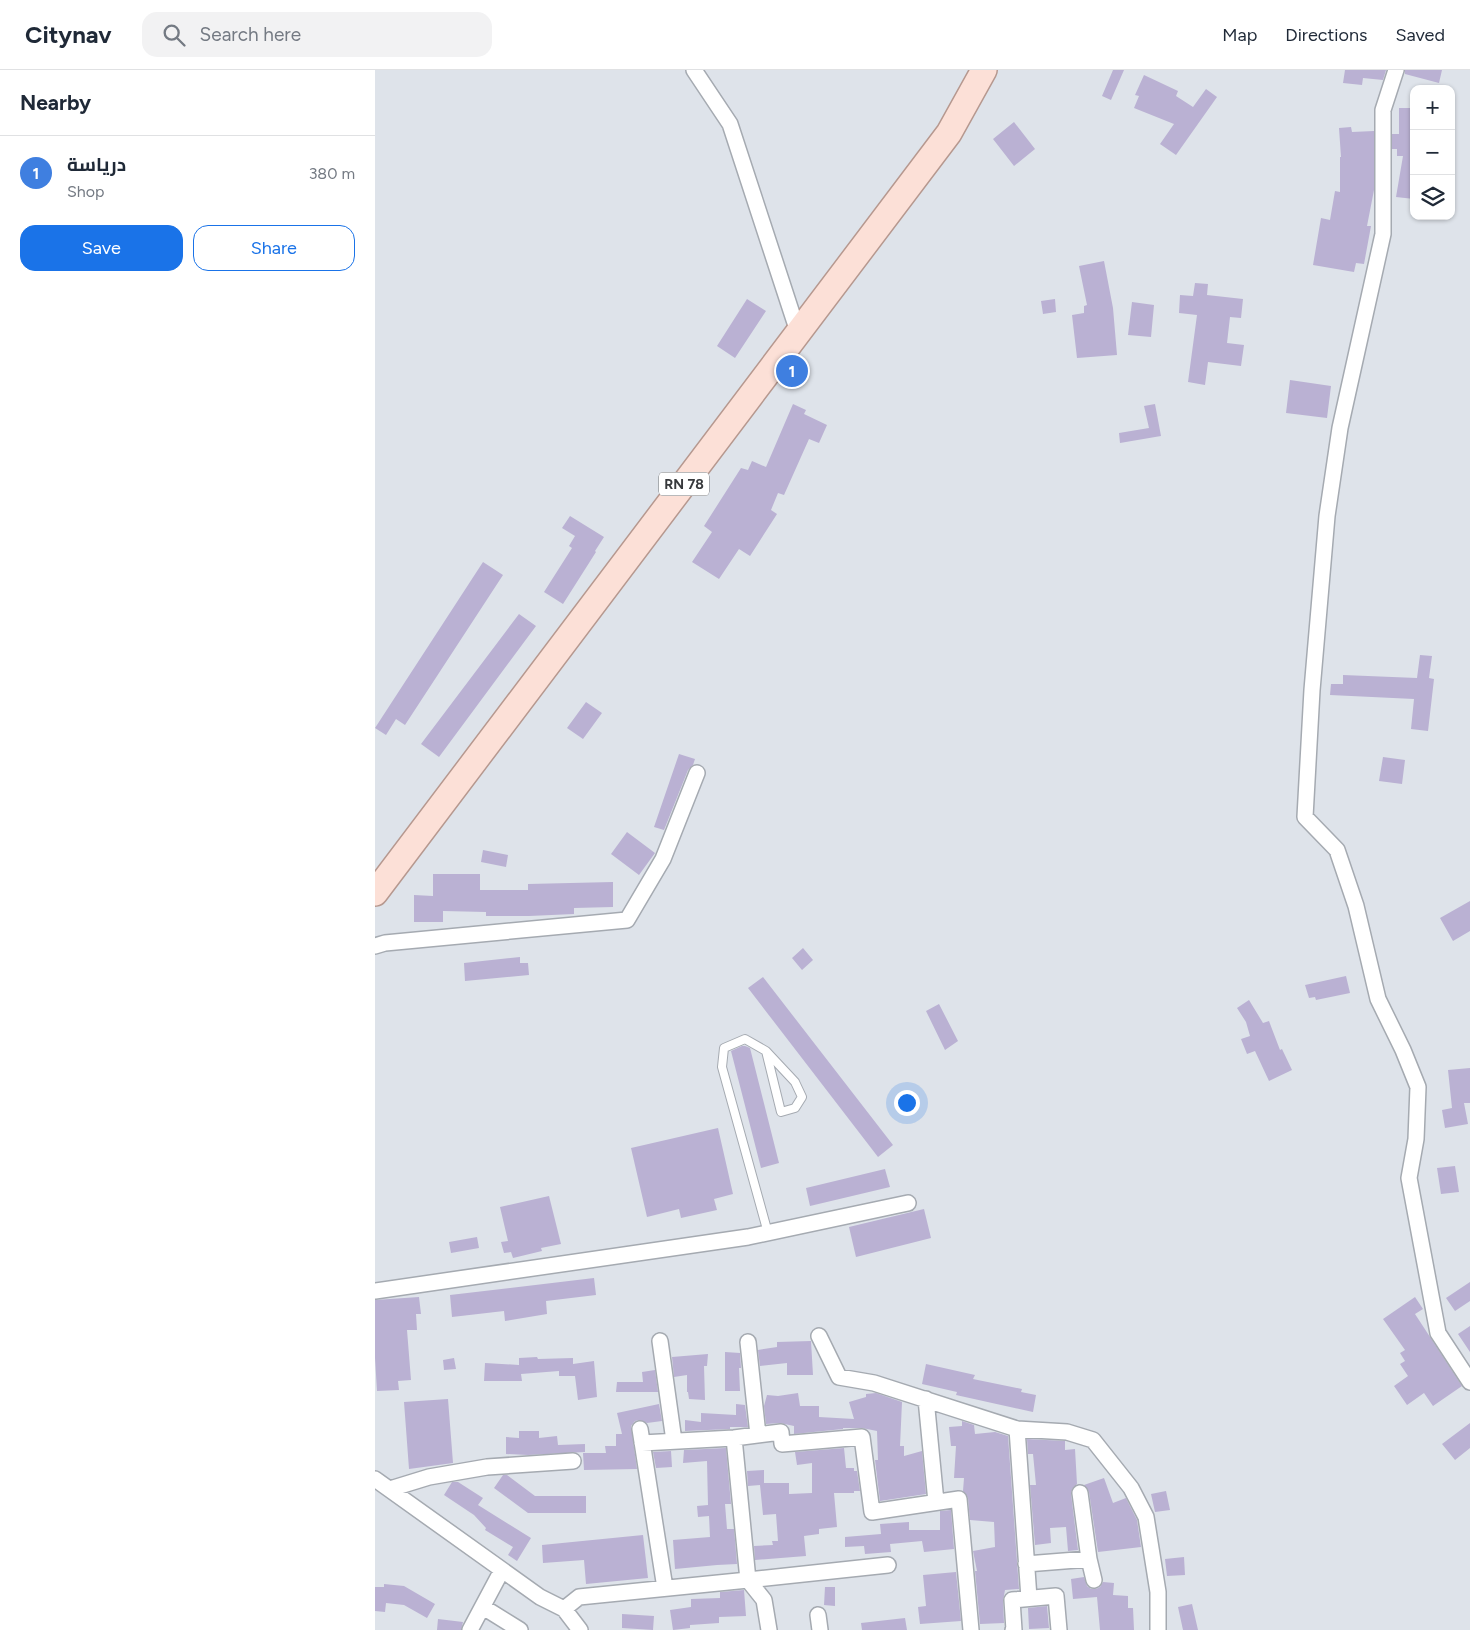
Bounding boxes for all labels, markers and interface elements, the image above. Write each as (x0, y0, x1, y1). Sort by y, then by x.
search box (142, 12, 492, 57)
text: Citynav (25, 20, 112, 49)
icon: search (160, 21, 188, 49)
text: Search here (200, 23, 301, 46)
text: Map (1222, 24, 1257, 46)
text: Directions (1285, 24, 1367, 46)
text: Saved (1395, 24, 1445, 46)
map controls (1410, 85, 1455, 220)
button: + (1410, 85, 1455, 130)
text: Nearby (20, 90, 91, 115)
button: − (1410, 130, 1455, 175)
text: درياسة (67, 153, 126, 176)
text: 1 (33, 164, 39, 183)
text: 380 m (309, 164, 355, 183)
button: layers (1410, 175, 1455, 220)
text: Shop (67, 182, 105, 201)
button: Save (20, 225, 183, 271)
button: Share (193, 225, 355, 271)
pin: 1 (776, 352, 808, 390)
road number: RN 78 (659, 472, 709, 496)
your location (894, 1090, 920, 1116)

